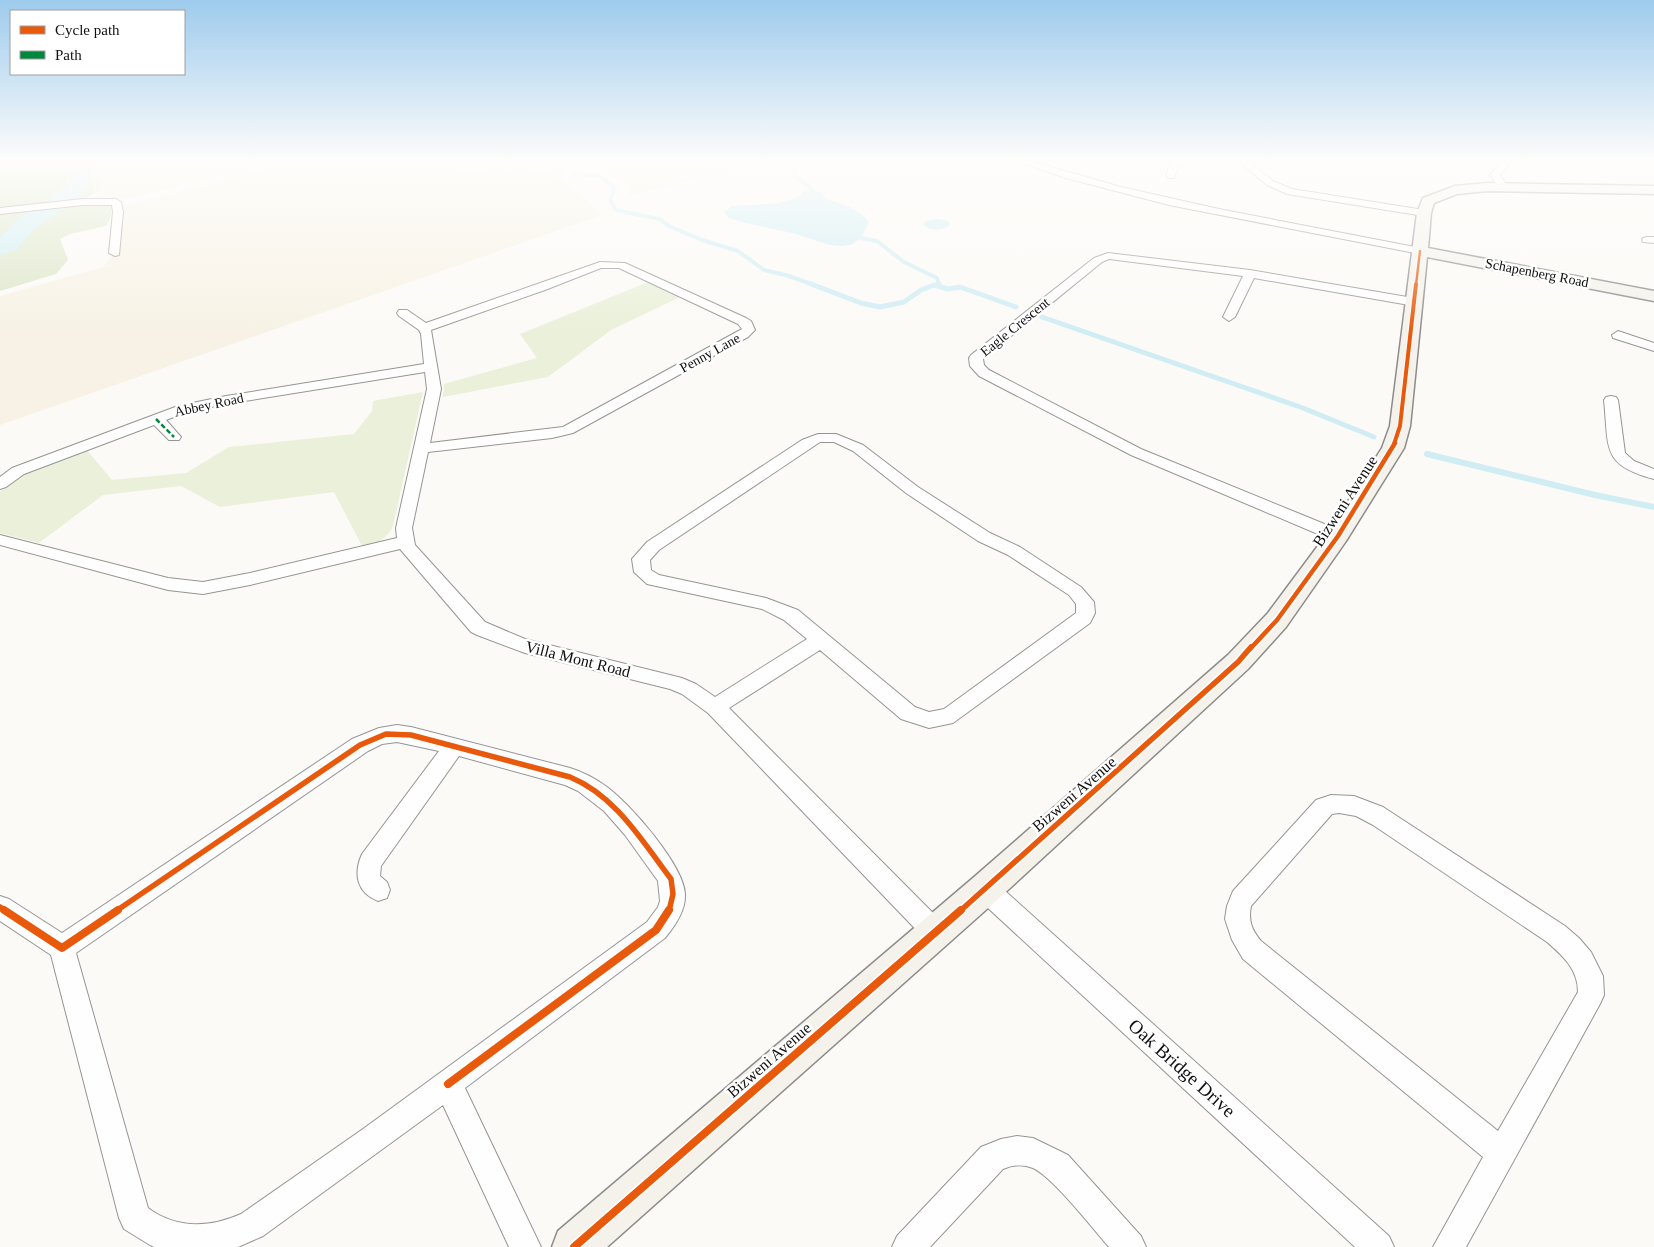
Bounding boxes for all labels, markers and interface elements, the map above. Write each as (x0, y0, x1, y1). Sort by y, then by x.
legend (10, 10, 185, 75)
text: Cycle path (55, 22, 120, 38)
text: Path (55, 47, 82, 63)
street label: Schapenberg Road (1484, 256, 1590, 290)
street label: Eagle Crescent (978, 295, 1053, 359)
street label: Penny Lane (677, 330, 743, 376)
street label: Abbey Road (173, 390, 245, 420)
street label: Bizweni Avenue (1309, 452, 1381, 550)
street label: Villa Mont Road (524, 638, 632, 680)
street label: Bizweni Avenue (1029, 753, 1119, 835)
street label: Oak Bridge Drive (1124, 1015, 1240, 1121)
street label: Bizweni Avenue (724, 1019, 814, 1101)

